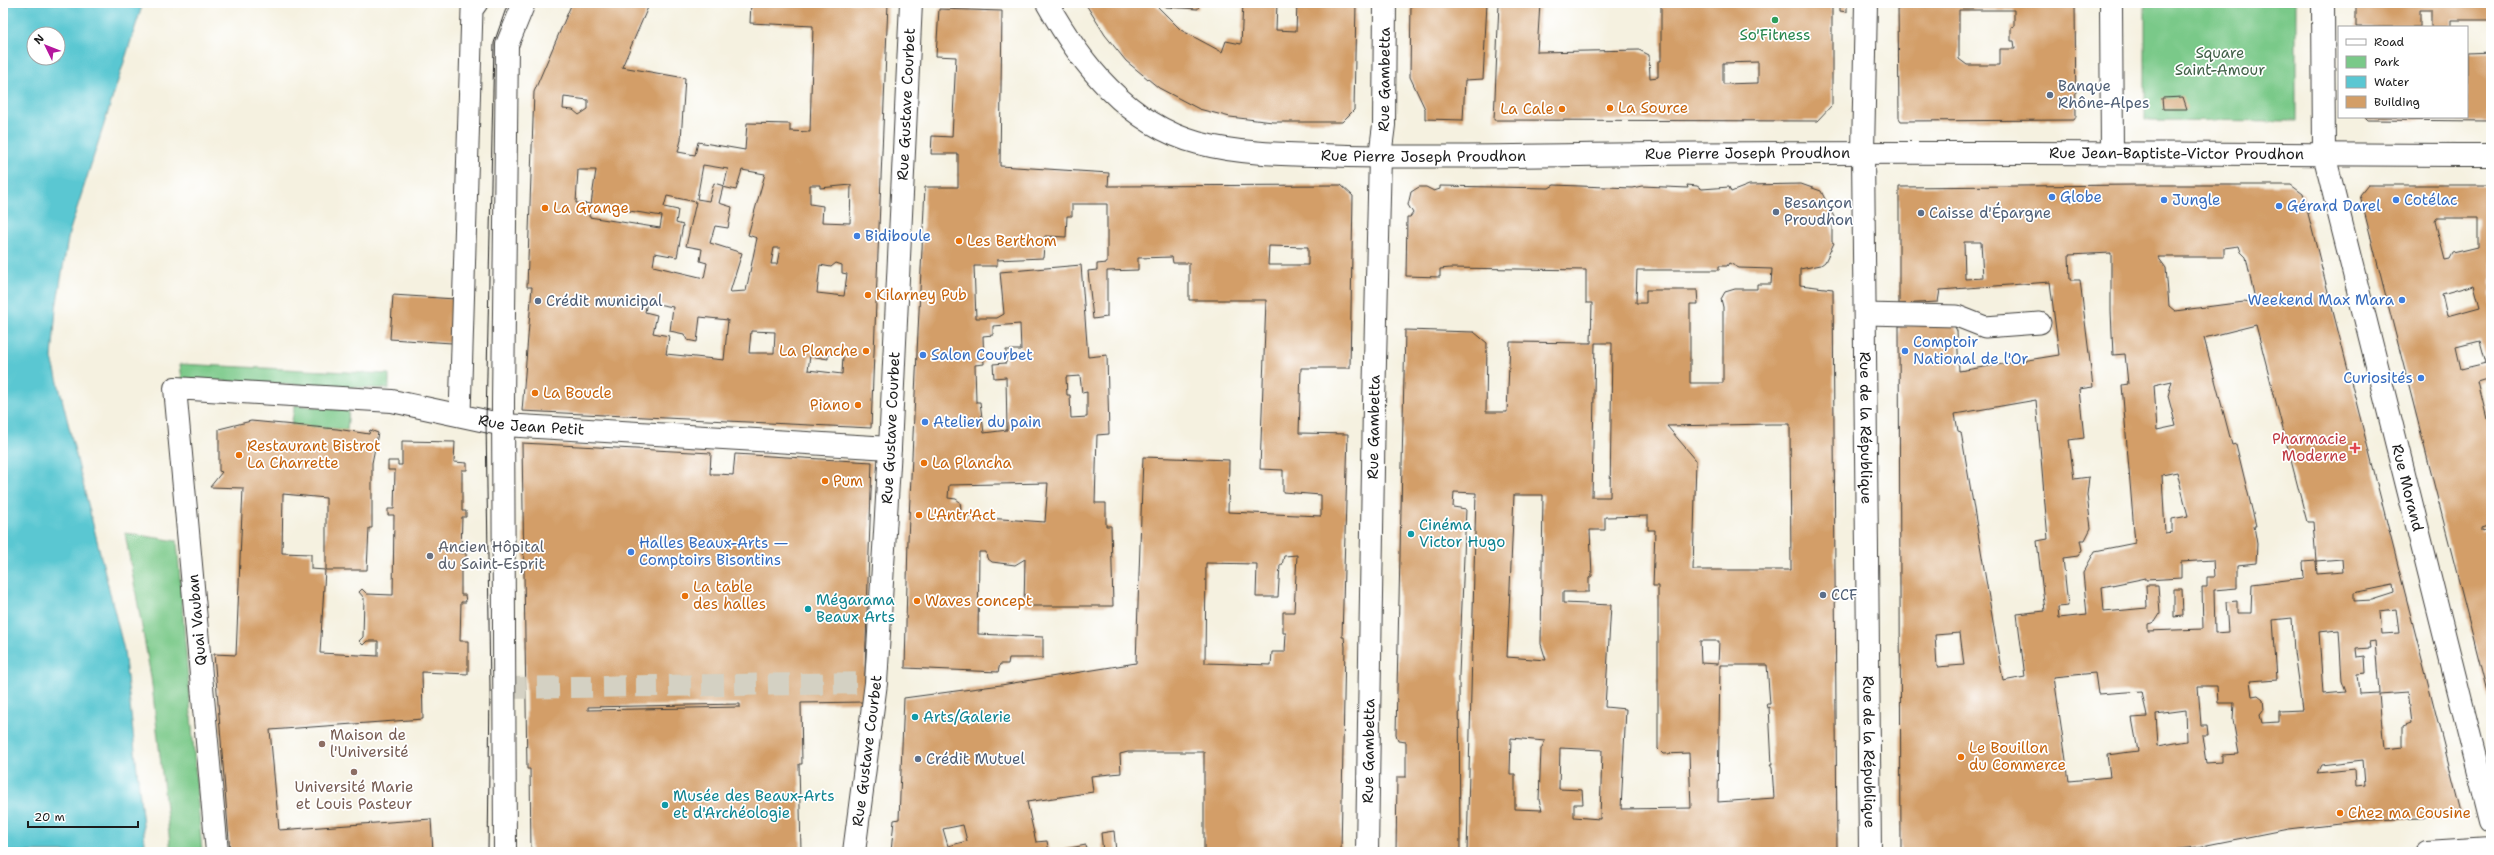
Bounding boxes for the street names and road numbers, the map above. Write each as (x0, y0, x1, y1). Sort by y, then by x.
street label: Rue Gambetta (1373, 26, 1395, 133)
street label: Rue Gustave Courbet (893, 28, 920, 181)
street label: Rue Pierre Joseph Proudhon (1645, 143, 1850, 164)
street label: Rue Jean-Baptiste-Victor Proudhon (2049, 143, 2304, 164)
street label: Rue Pierre Joseph Proudhon (1321, 145, 1526, 167)
street label: Rue Gustave Courbet (877, 351, 905, 505)
street label: Rue de la République (1855, 352, 1877, 504)
street label: Rue Gambetta (1363, 374, 1385, 480)
street label: Rue Jean Petit (476, 410, 585, 440)
street label: Rue Morand (2387, 442, 2428, 534)
street label: Quai Vauban (183, 573, 211, 667)
street label: Rue Gustave Courbet (847, 675, 886, 828)
street label: Rue de la République (1858, 676, 1880, 828)
street label: Rue Gambetta (1358, 698, 1379, 804)

